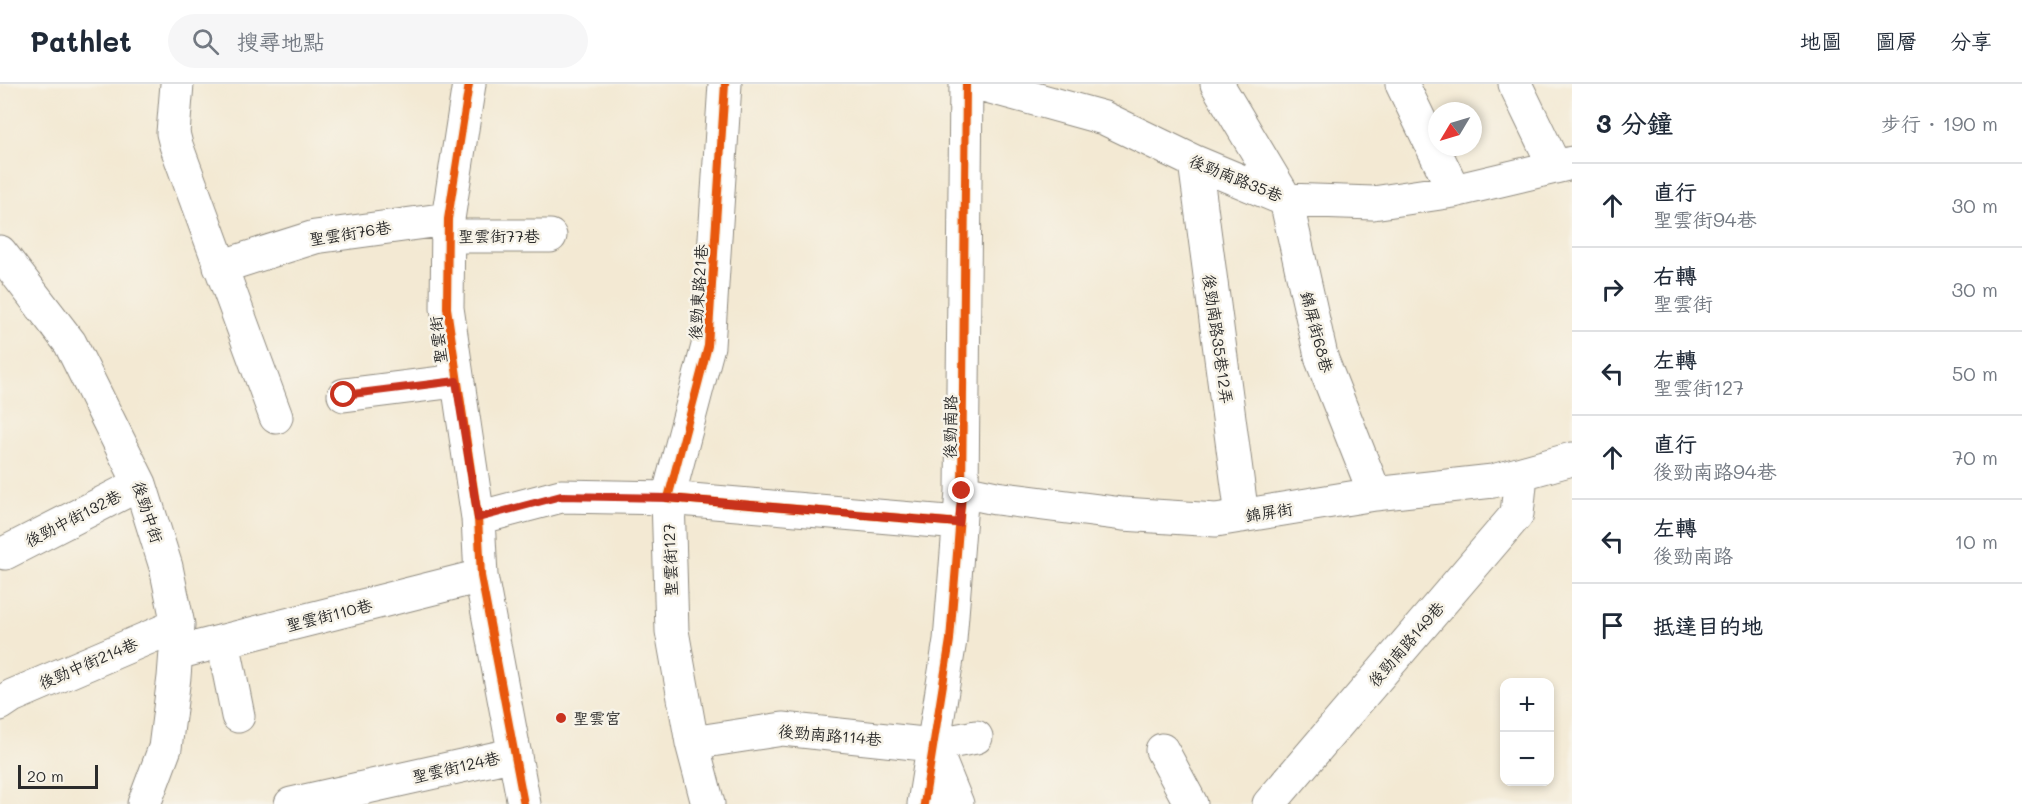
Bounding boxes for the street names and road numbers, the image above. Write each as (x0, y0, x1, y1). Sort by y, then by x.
street label: 後勁南路35巷 (1186, 149, 1286, 206)
street label: 聖雲街76巷 (308, 216, 392, 249)
street label: 聖雲街77巷 (458, 225, 540, 246)
street label: 後勁東路21巷 (684, 243, 711, 341)
street label: 後勁南路35巷12弄 (1199, 273, 1238, 405)
street label: 錦屏街68巷 (1297, 289, 1338, 375)
street label: 聖雲街 (424, 315, 451, 365)
street label: 後勁南路 (938, 395, 961, 459)
street label: 後勁中街 (129, 478, 168, 546)
street label: 後勁中街132巷 (21, 484, 125, 551)
street label: 錦屏街 (1244, 497, 1294, 526)
street label: 聖雲街127 (658, 523, 681, 597)
street label: 聖雲街110巷 (284, 594, 374, 635)
street label: 後勁南路149巷 (1363, 597, 1448, 691)
street label: 後勁中街214巷 (35, 632, 140, 693)
street label: 後勁南路114巷 (777, 720, 883, 749)
street label: 聖雲街124巷 (410, 746, 502, 787)

